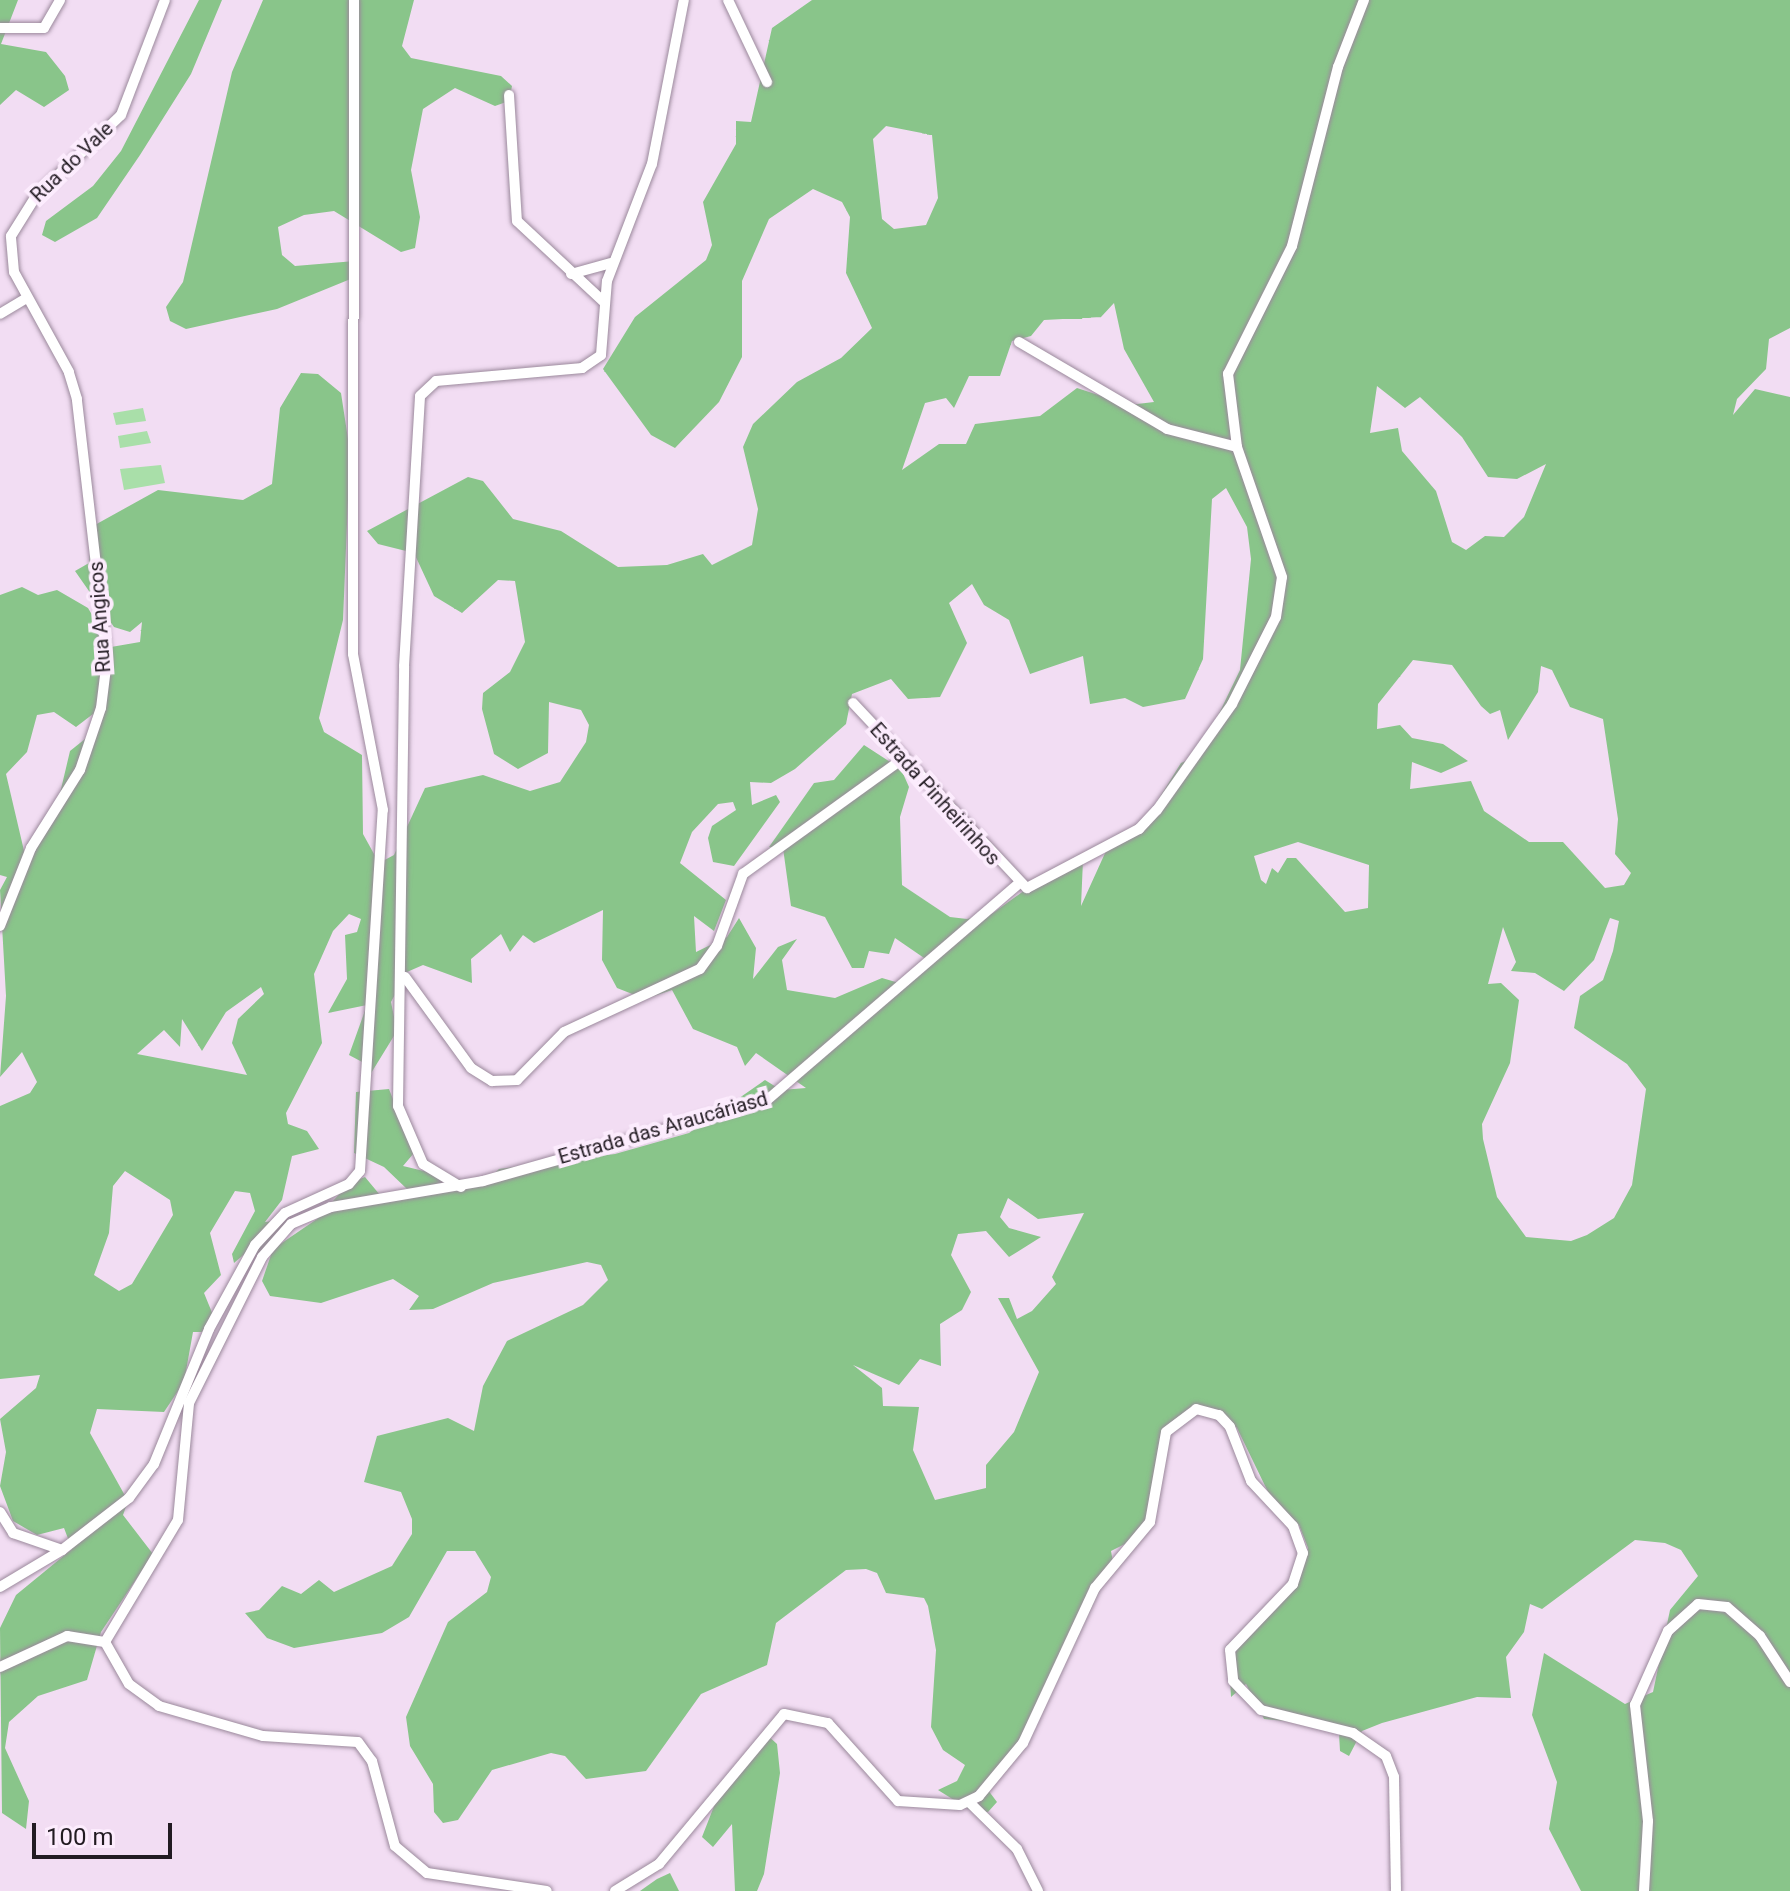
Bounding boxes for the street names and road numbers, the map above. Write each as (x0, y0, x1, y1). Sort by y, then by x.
street label: Rua do Vale (26, 117, 118, 207)
street label: Rua Angicos (84, 561, 116, 673)
street label: Estrada Pinheirinhos (865, 718, 1005, 870)
street label: Estrada das Araucáriasd (555, 1087, 771, 1169)

